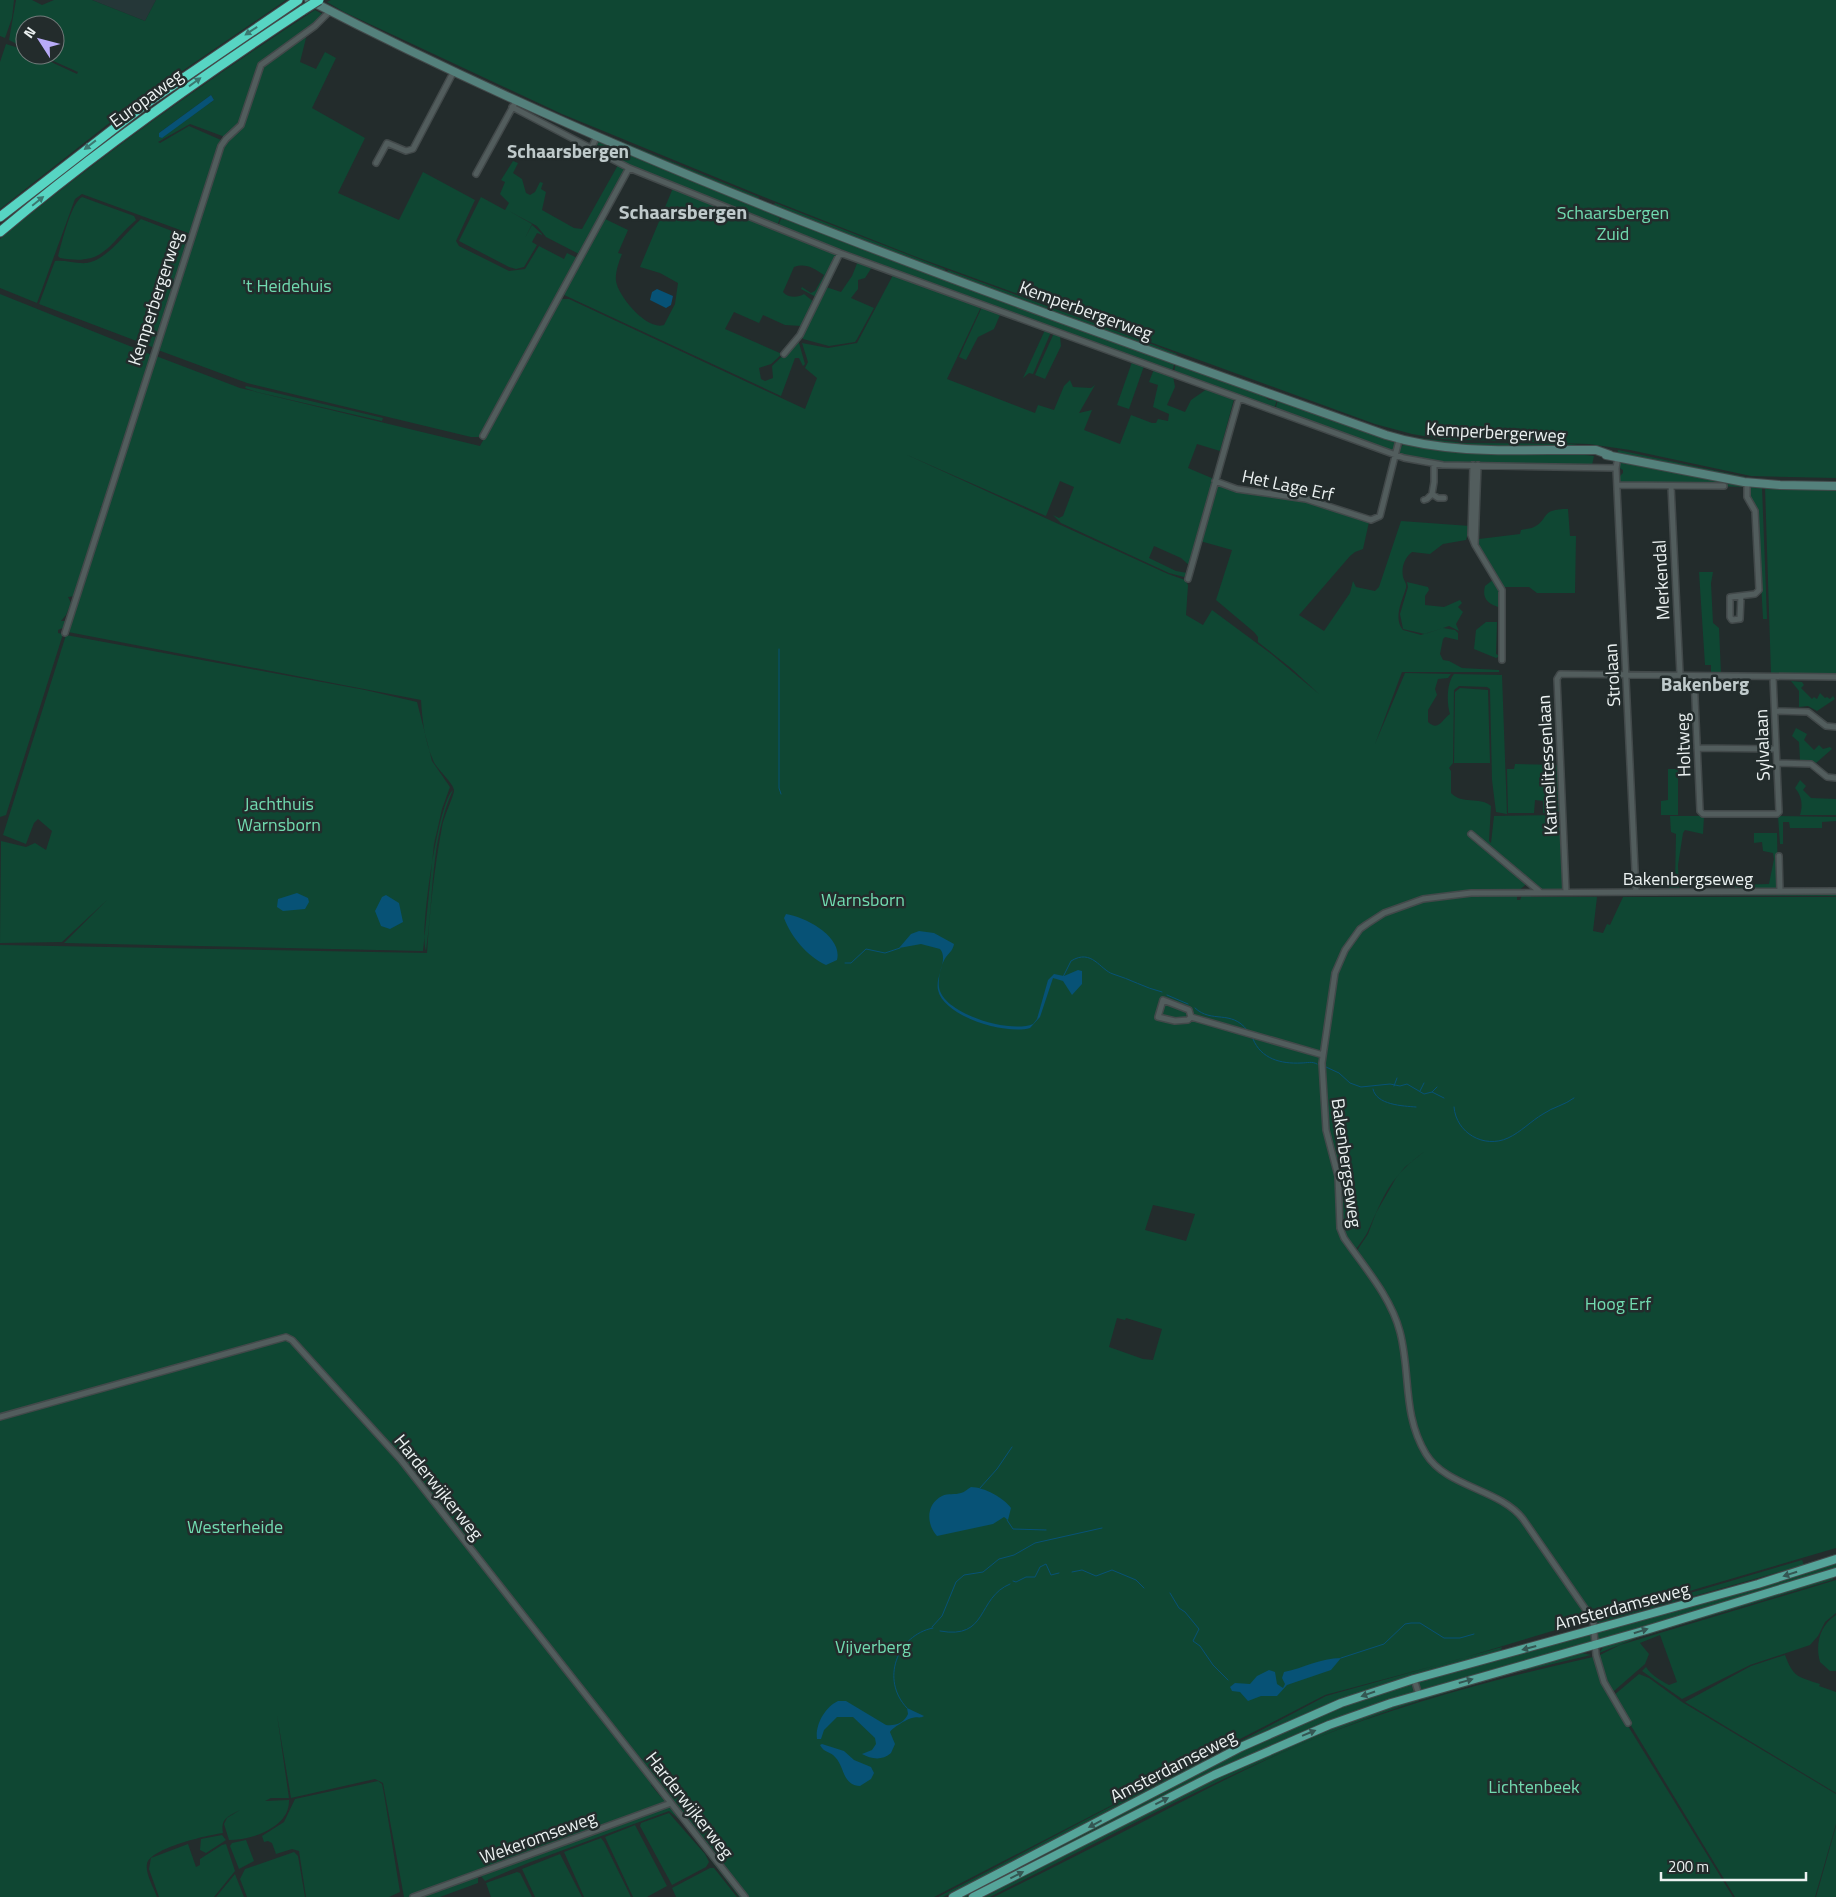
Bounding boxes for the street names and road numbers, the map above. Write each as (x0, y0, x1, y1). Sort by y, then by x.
street label: Europaweg (104, 62, 188, 134)
street label: Kemperbergerweg (121, 227, 189, 369)
street label: Kemperbergerweg (1016, 273, 1156, 347)
street label: Kemperbergerweg (1425, 415, 1567, 449)
street label: Het Lage Erf (1239, 462, 1337, 508)
street label: Merkendal (1645, 539, 1677, 621)
street label: Strolaan (1597, 643, 1627, 707)
street label: Karmelitessenlaan (1530, 694, 1564, 836)
street label: Sylvalaan (1747, 709, 1777, 781)
street label: Holtweg (1668, 713, 1698, 777)
street label: Bakenbergseweg (1623, 865, 1753, 892)
street label: Bakenbergseweg (1325, 1097, 1369, 1229)
street label: Harderwijkerweg (388, 1428, 490, 1546)
street label: Amsterdamseweg (1552, 1575, 1692, 1637)
street label: Amsterdamseweg (1105, 1723, 1241, 1809)
street label: Harderwijkerweg (640, 1746, 740, 1864)
street label: Wekeromseweg (476, 1803, 600, 1871)

